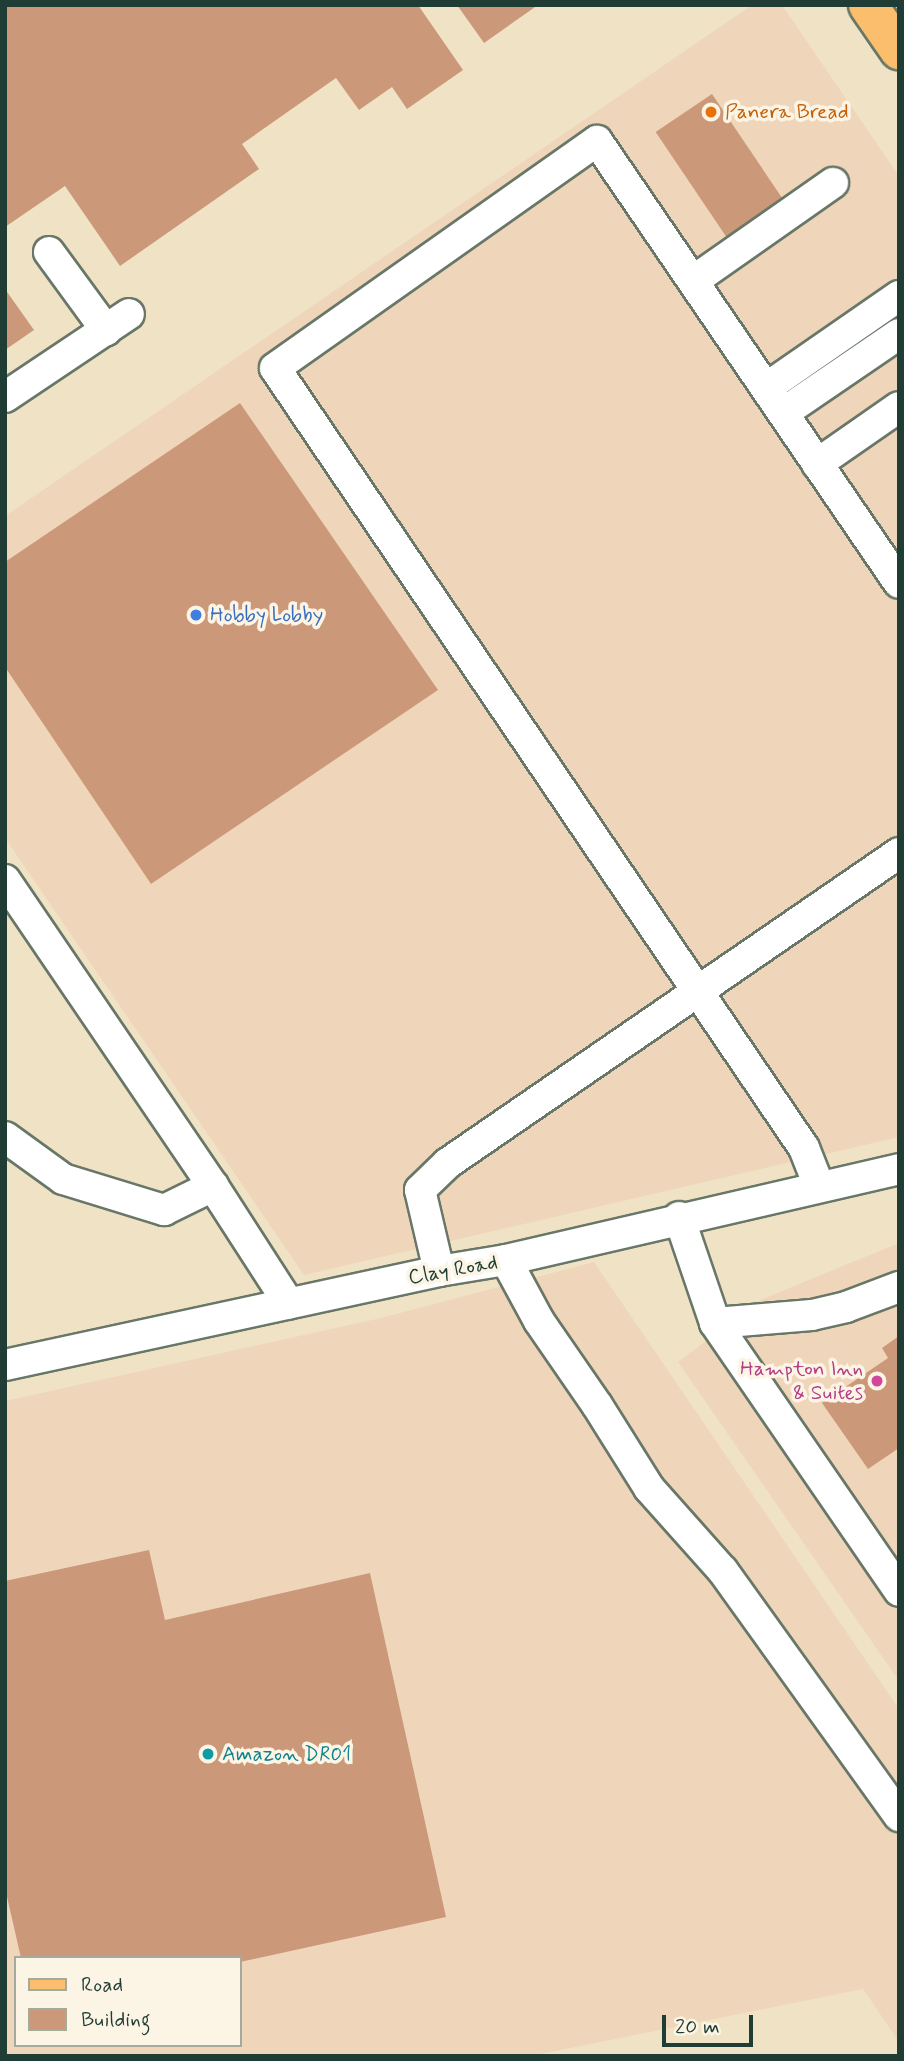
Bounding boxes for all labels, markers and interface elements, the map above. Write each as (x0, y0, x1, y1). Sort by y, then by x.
place label: Panera Bread (725, 99, 849, 125)
marker: Panera Bread (703, 104, 719, 120)
place label: Hobby Lobby (210, 602, 327, 628)
marker: Hobby Lobby (188, 607, 204, 623)
street label: Clay Road (407, 1250, 499, 1290)
place label: Hampton Inn & Suites (739, 1356, 863, 1406)
marker: Hampton Inn & Suites (869, 1373, 885, 1389)
place label: Amazon DR01 (222, 1741, 351, 1767)
marker: Amazon DR01 (200, 1746, 216, 1762)
legend (14, 1956, 242, 2047)
text: Road (81, 1971, 123, 1999)
scale bar (666, 2002, 757, 2046)
text: Building (81, 2006, 151, 2034)
text: 20 m (675, 2013, 720, 2041)

